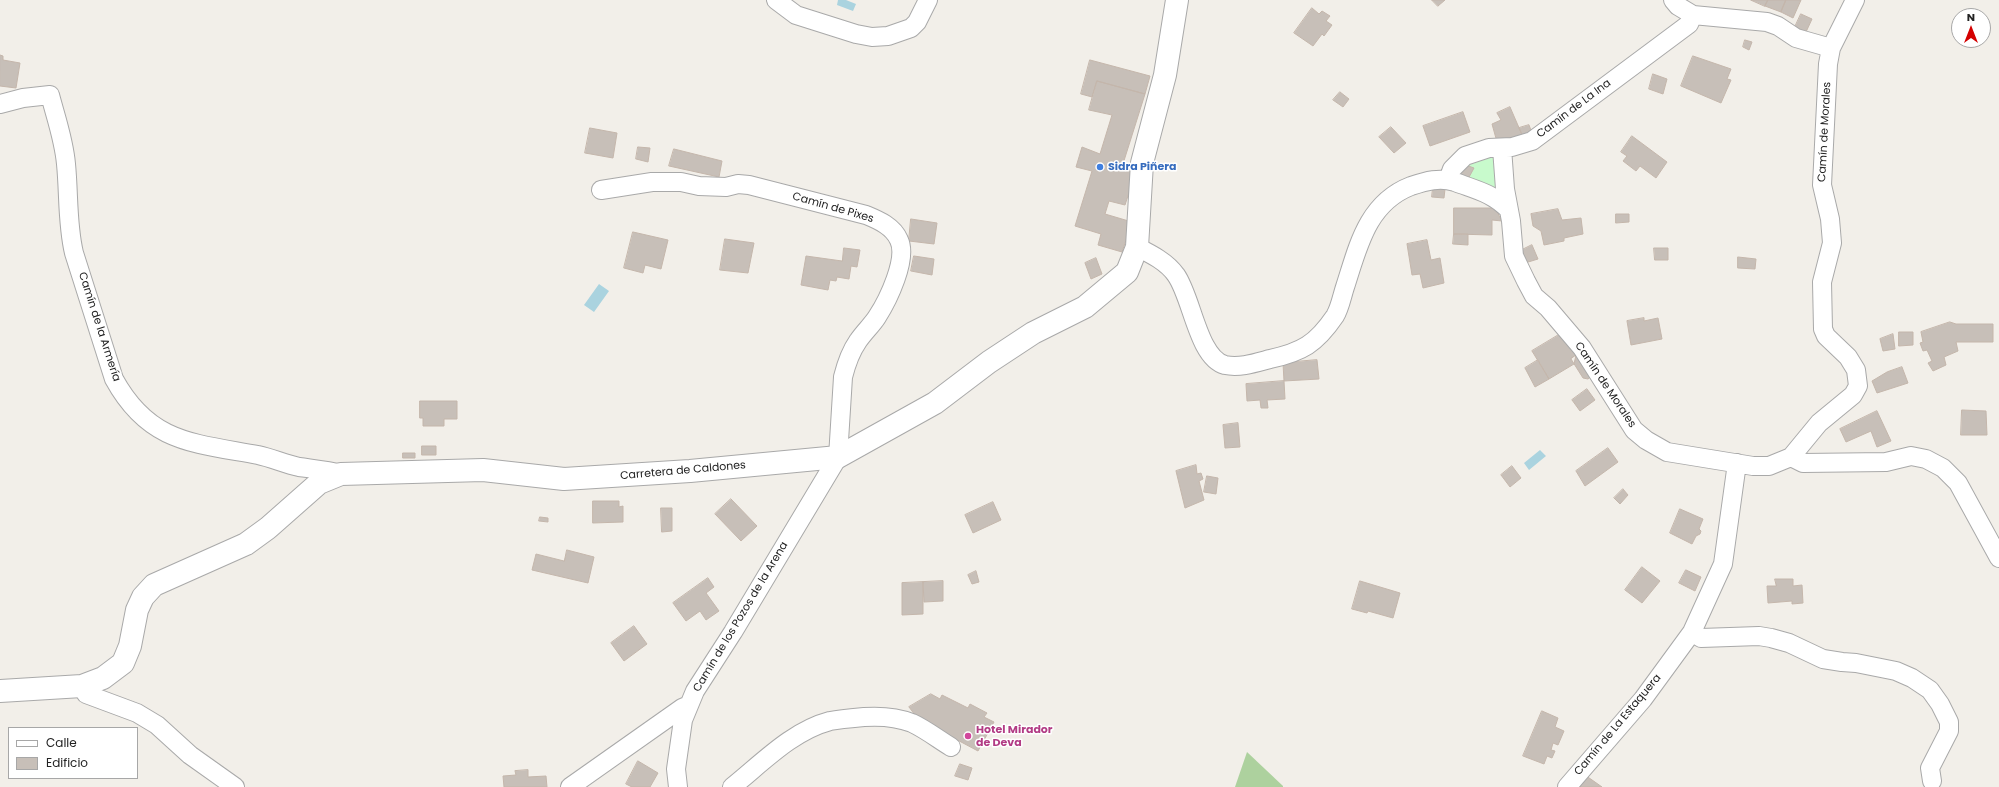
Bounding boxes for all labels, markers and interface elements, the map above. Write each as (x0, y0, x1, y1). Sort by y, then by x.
north arrow (1951, 8, 1991, 48)
text: N (1967, 9, 1975, 25)
street label: Camín de La Ina (1534, 77, 1614, 141)
street label: Camín de Morales (1816, 81, 1834, 183)
place label: Sidra Piñera (1108, 160, 1176, 174)
marker: Sidra Piñera (1095, 162, 1105, 172)
street label: Camín de Pixes (791, 190, 875, 226)
street label: Camín de la Armería (75, 271, 123, 383)
street label: Camín de Morales (1571, 340, 1639, 430)
street label: Carretera de Caldones (620, 459, 746, 483)
street label: Camín de los Pozos de la Arena (691, 540, 791, 694)
street label: Camín de La Estaquera (1572, 672, 1664, 778)
place label: Hotel Mirador de Deva (976, 723, 1053, 749)
legend (8, 727, 138, 779)
marker: Hotel Mirador de Deva (963, 731, 973, 741)
text: Calle (46, 734, 77, 751)
text: Edificio (46, 754, 88, 771)

